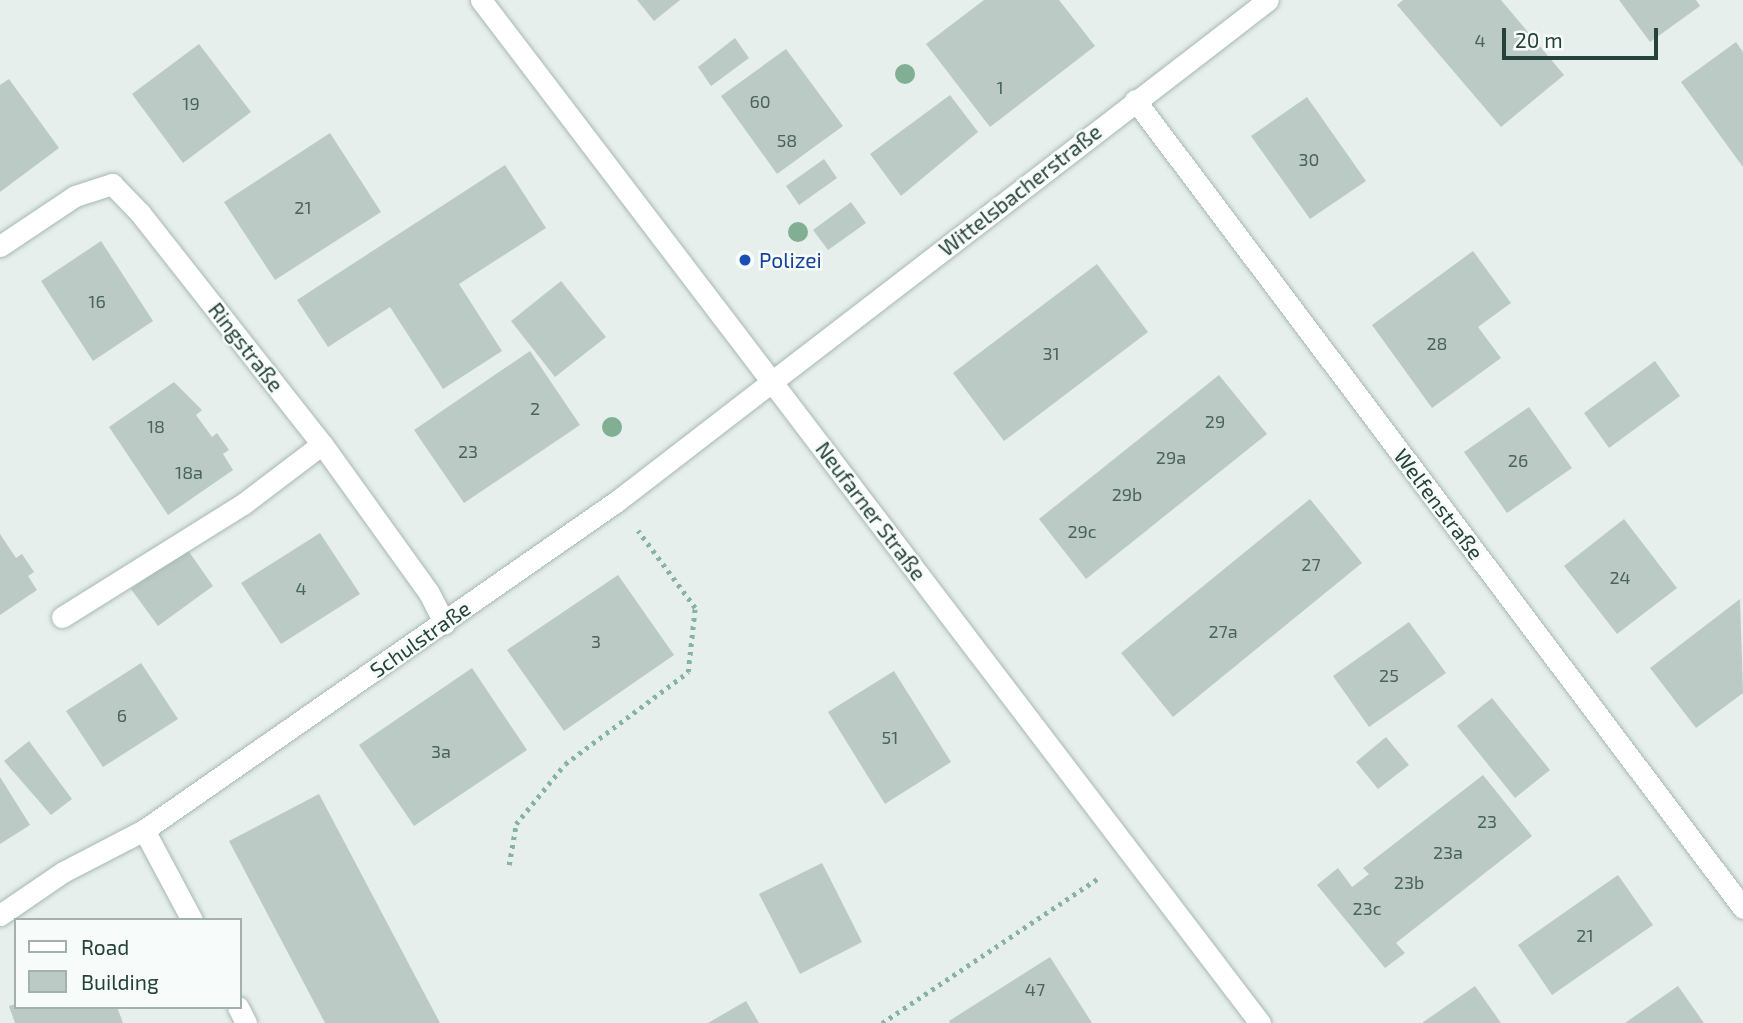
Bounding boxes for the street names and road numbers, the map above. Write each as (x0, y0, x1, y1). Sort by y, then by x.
street label: Wittelsbacherstraße (934, 119, 1106, 261)
street label: Ringstraße (203, 297, 289, 397)
street label: Neufarner Straße (810, 436, 932, 586)
street label: Welfenstraße (1389, 444, 1489, 564)
street label: Schulstraße (365, 595, 475, 683)

